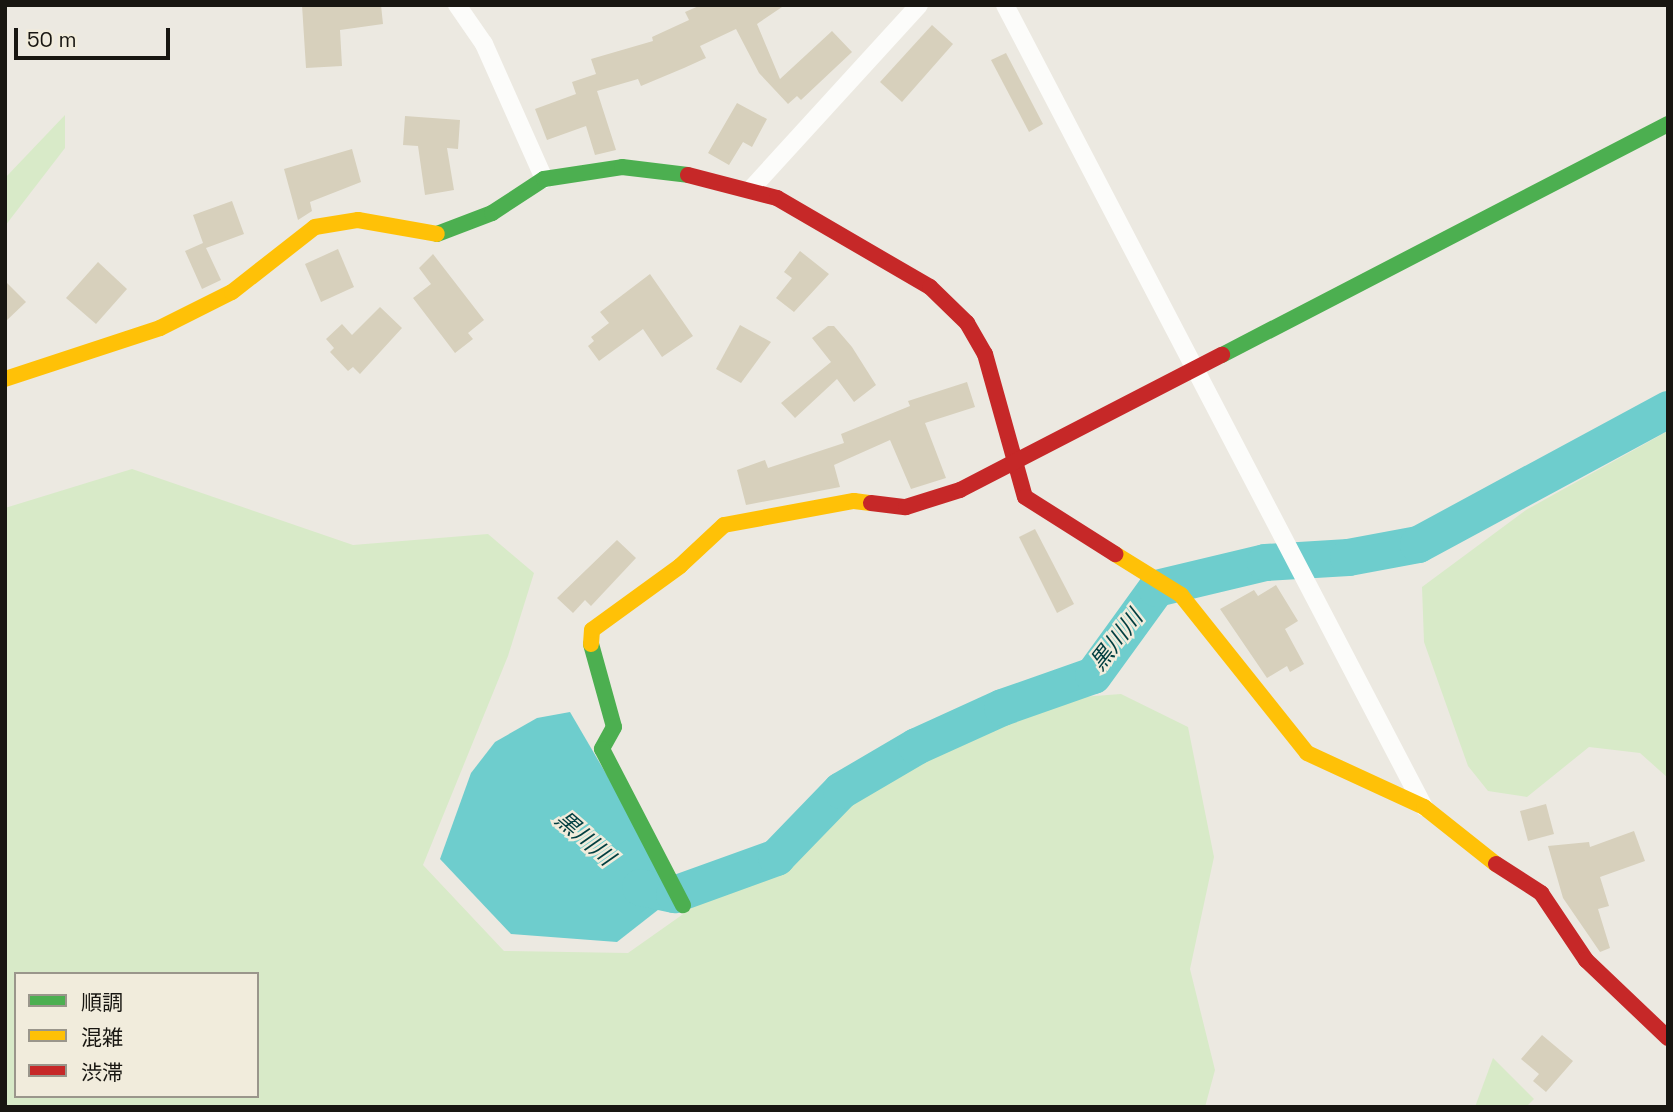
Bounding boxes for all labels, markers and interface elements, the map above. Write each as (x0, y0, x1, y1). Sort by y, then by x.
scale bar (18, 14, 173, 58)
text: 50 m (27, 26, 77, 53)
water label: 黒川川 (1084, 604, 1148, 676)
water label: 黒川川 (550, 805, 620, 871)
legend (14, 972, 259, 1098)
text: 順調 (81, 989, 123, 1016)
text: 混雑 (81, 1024, 123, 1051)
text: 渋滞 (81, 1059, 123, 1086)

